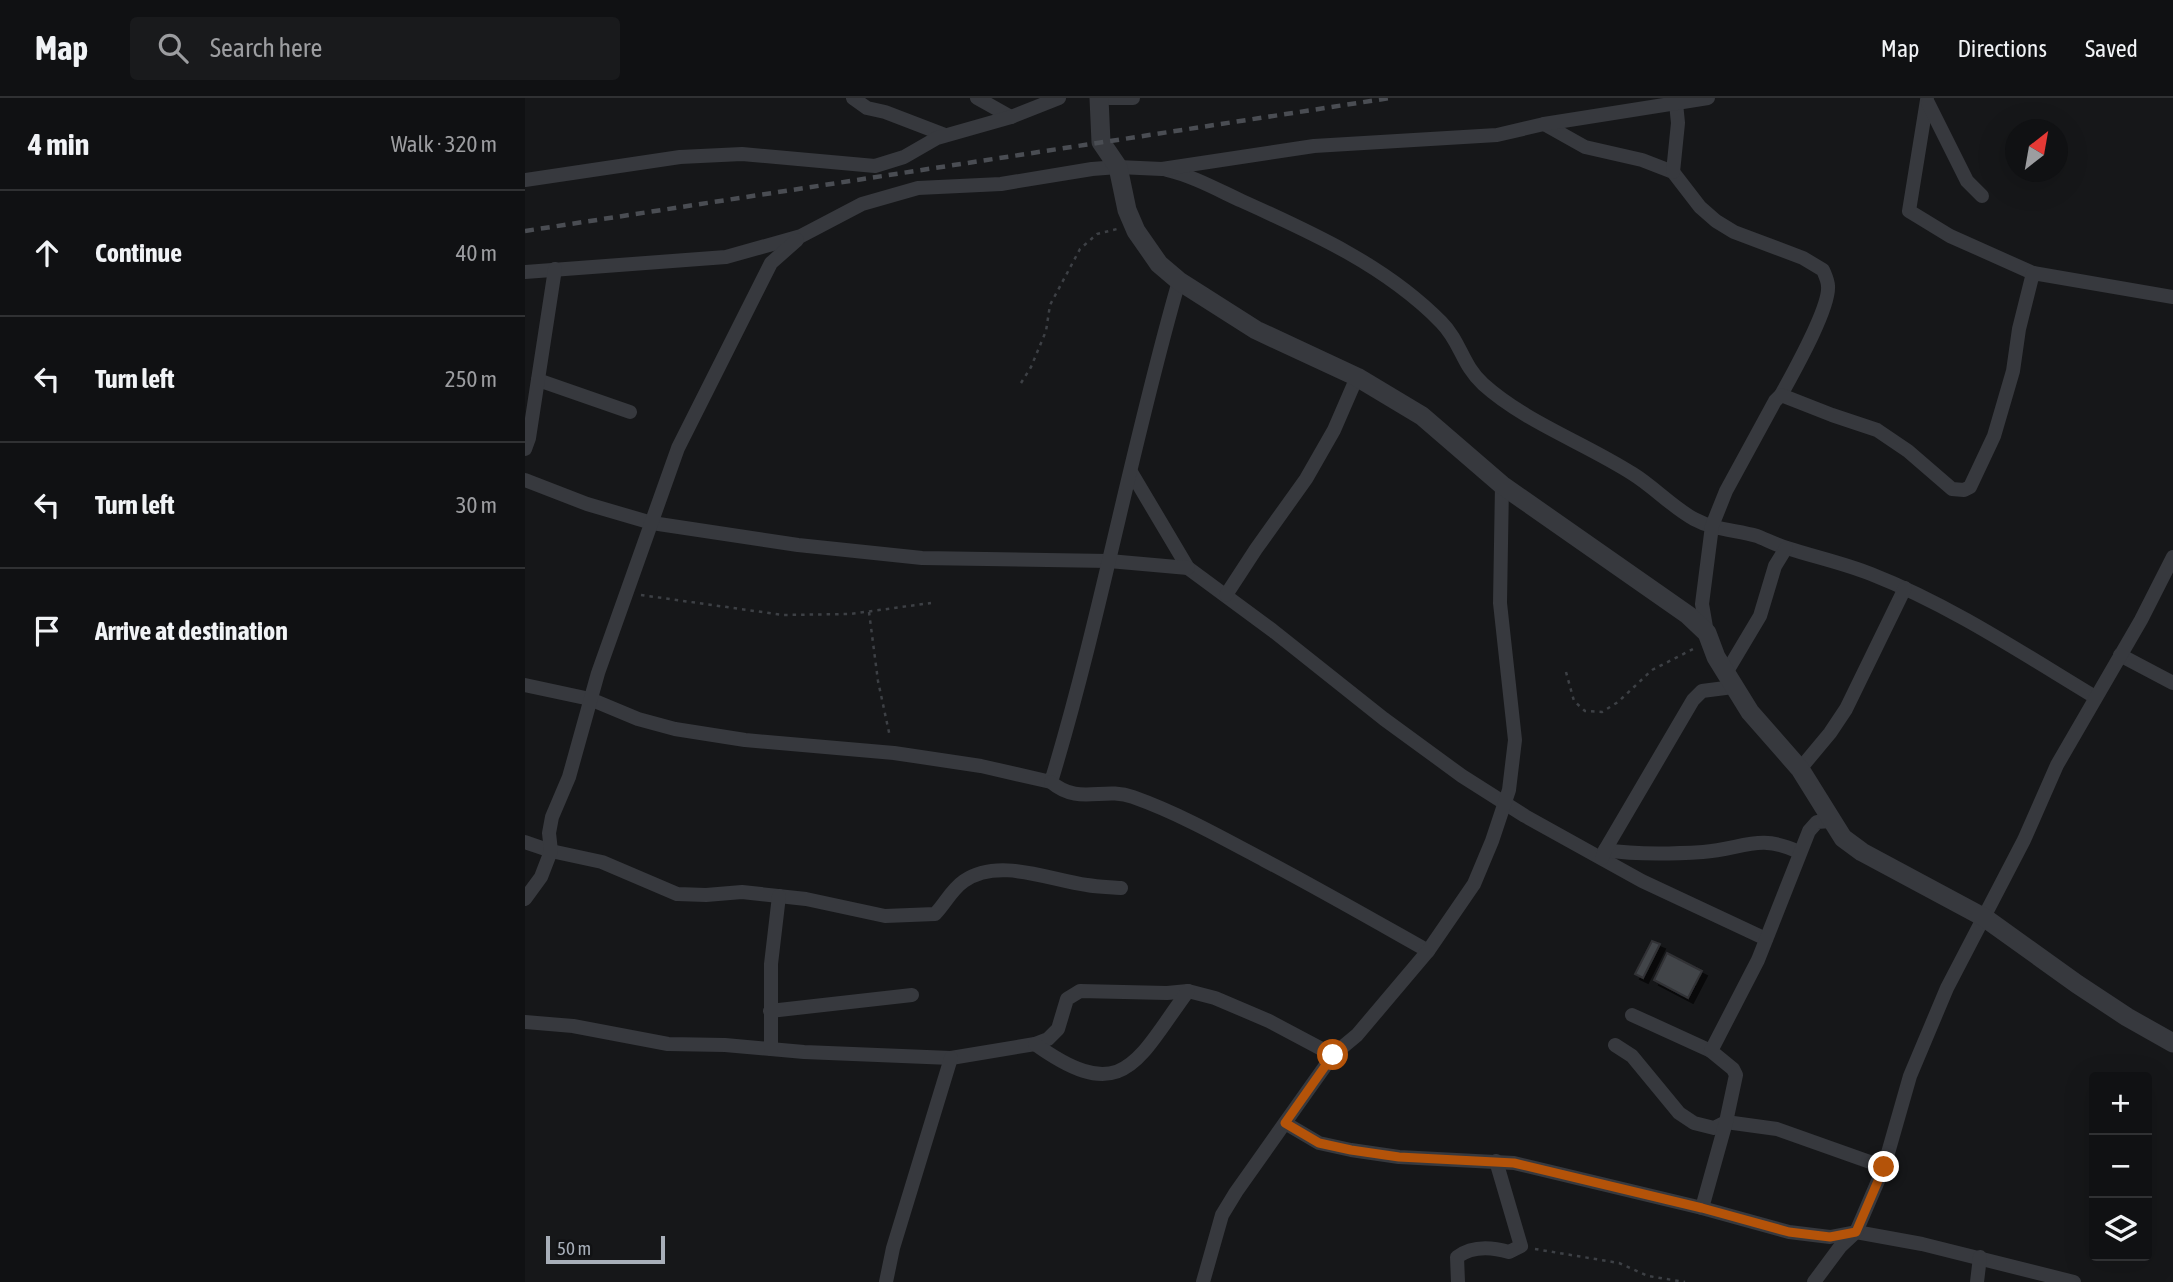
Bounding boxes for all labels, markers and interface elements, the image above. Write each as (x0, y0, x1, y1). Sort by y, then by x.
search box (130, 17, 620, 80)
text: Map (35, 29, 88, 67)
icon: search (154, 29, 192, 67)
text: Search here (210, 33, 322, 63)
text: Map (1881, 35, 1919, 62)
text: Directions (1957, 35, 2047, 62)
text: Saved (2085, 35, 2138, 62)
north arrow (2005, 119, 2068, 182)
text: 4 min (28, 127, 89, 161)
text: Walk · 320 m (391, 131, 497, 157)
icon: ahead (28, 234, 66, 272)
text: Continue (95, 238, 182, 268)
text: 40 m (456, 240, 497, 266)
icon: left (28, 360, 66, 398)
text: Turn left (95, 364, 175, 394)
text: 250 m (445, 366, 497, 392)
icon: left (28, 486, 66, 524)
text: Turn left (95, 490, 175, 520)
text: 30 m (456, 492, 497, 518)
icon: arrive (28, 612, 66, 650)
text: Arrive at destination (95, 616, 288, 646)
route start (1317, 1039, 1348, 1070)
map controls (2089, 1072, 2152, 1261)
button: + (2089, 1072, 2152, 1135)
button: − (2089, 1135, 2152, 1198)
route end (1868, 1151, 1899, 1182)
button: layers (2089, 1198, 2152, 1261)
scale bar (546, 1233, 665, 1265)
text: 50 m (557, 1237, 591, 1259)

